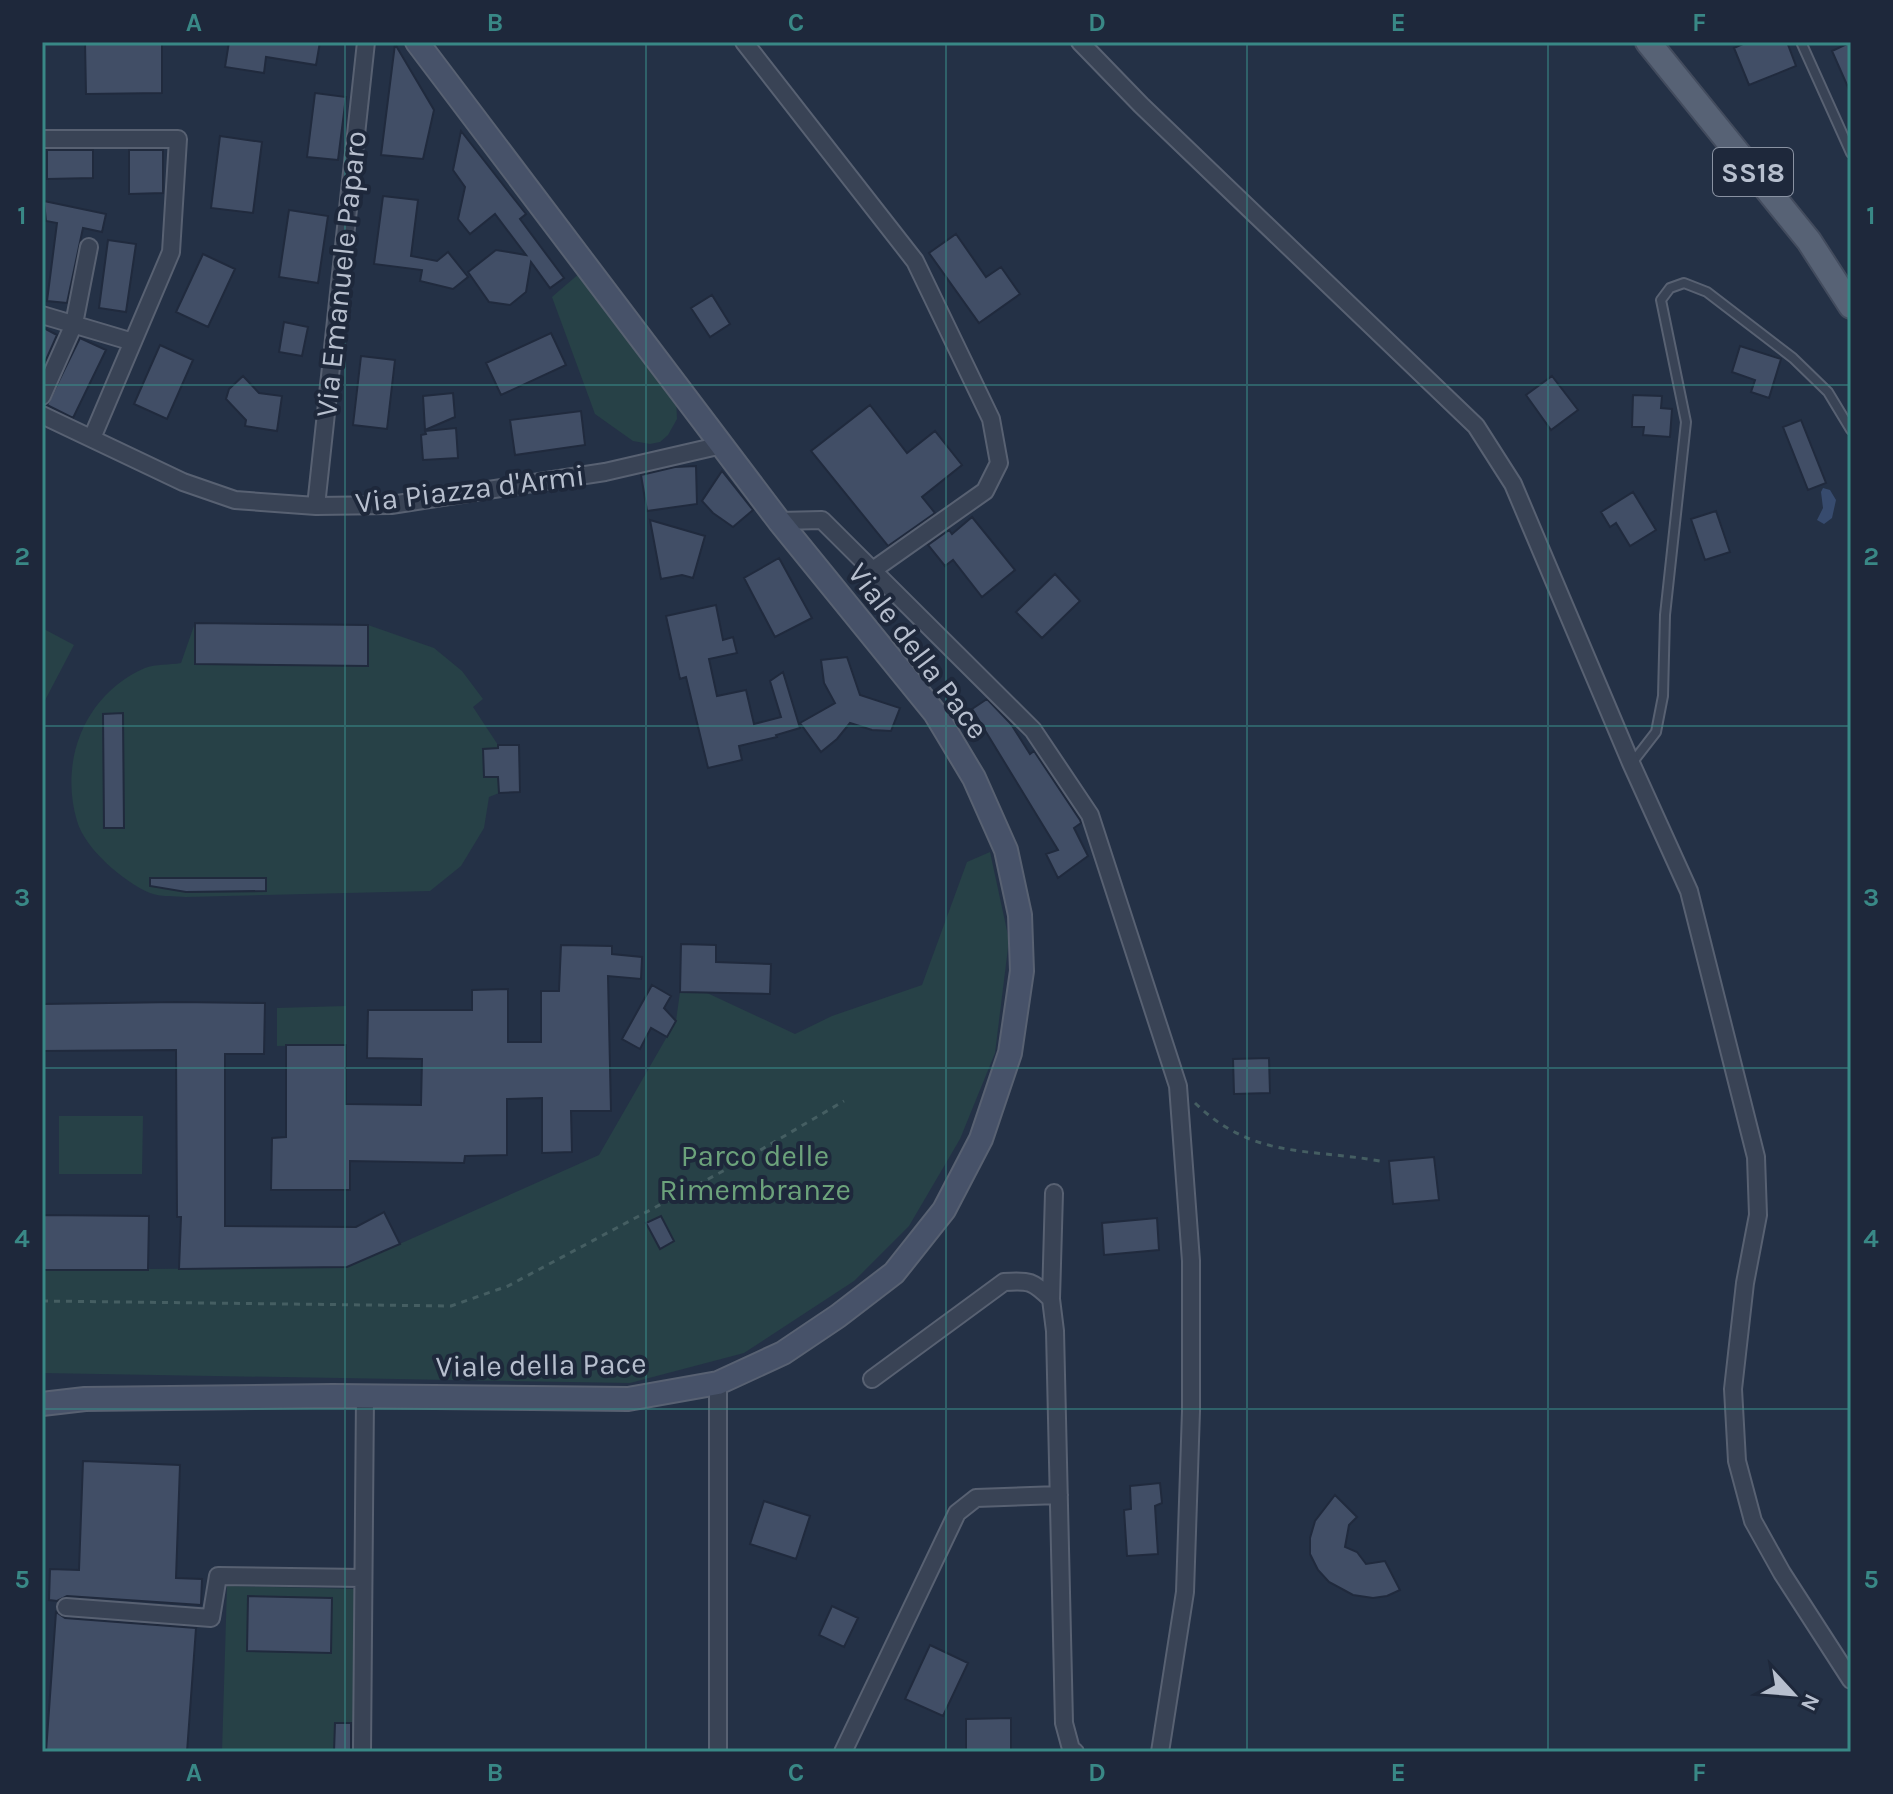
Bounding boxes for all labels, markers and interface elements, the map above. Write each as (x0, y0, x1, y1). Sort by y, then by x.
text: A (186, 7, 202, 38)
text: B (487, 7, 503, 38)
text: C (788, 7, 804, 38)
text: D (1088, 7, 1106, 38)
text: E (1390, 7, 1406, 38)
text: F (1692, 7, 1706, 38)
street label: Via Emanuele Paparo (308, 129, 374, 419)
road number: SS18 (1713, 148, 1793, 196)
text: 1 (17, 200, 27, 231)
text: 1 (1866, 200, 1876, 231)
street label: Via Piazza d'Armi (353, 457, 587, 521)
text: 2 (14, 541, 30, 572)
text: 2 (1863, 541, 1879, 572)
street label: Viale della Pace (840, 556, 996, 746)
text: 3 (14, 882, 30, 913)
text: 3 (1863, 882, 1879, 913)
park label: Parco delle Rimembranze (659, 1138, 851, 1208)
text: 4 (14, 1223, 30, 1254)
text: 4 (1863, 1223, 1879, 1254)
street label: Viale della Pace (435, 1345, 647, 1385)
text: 5 (14, 1564, 30, 1595)
text: 5 (1863, 1564, 1879, 1595)
north arrow (1753, 1654, 1833, 1734)
text: N (1795, 1690, 1825, 1715)
text: A (186, 1757, 202, 1788)
text: B (487, 1757, 503, 1788)
text: C (788, 1757, 804, 1788)
text: D (1088, 1757, 1106, 1788)
text: E (1390, 1757, 1406, 1788)
text: F (1692, 1757, 1706, 1788)

